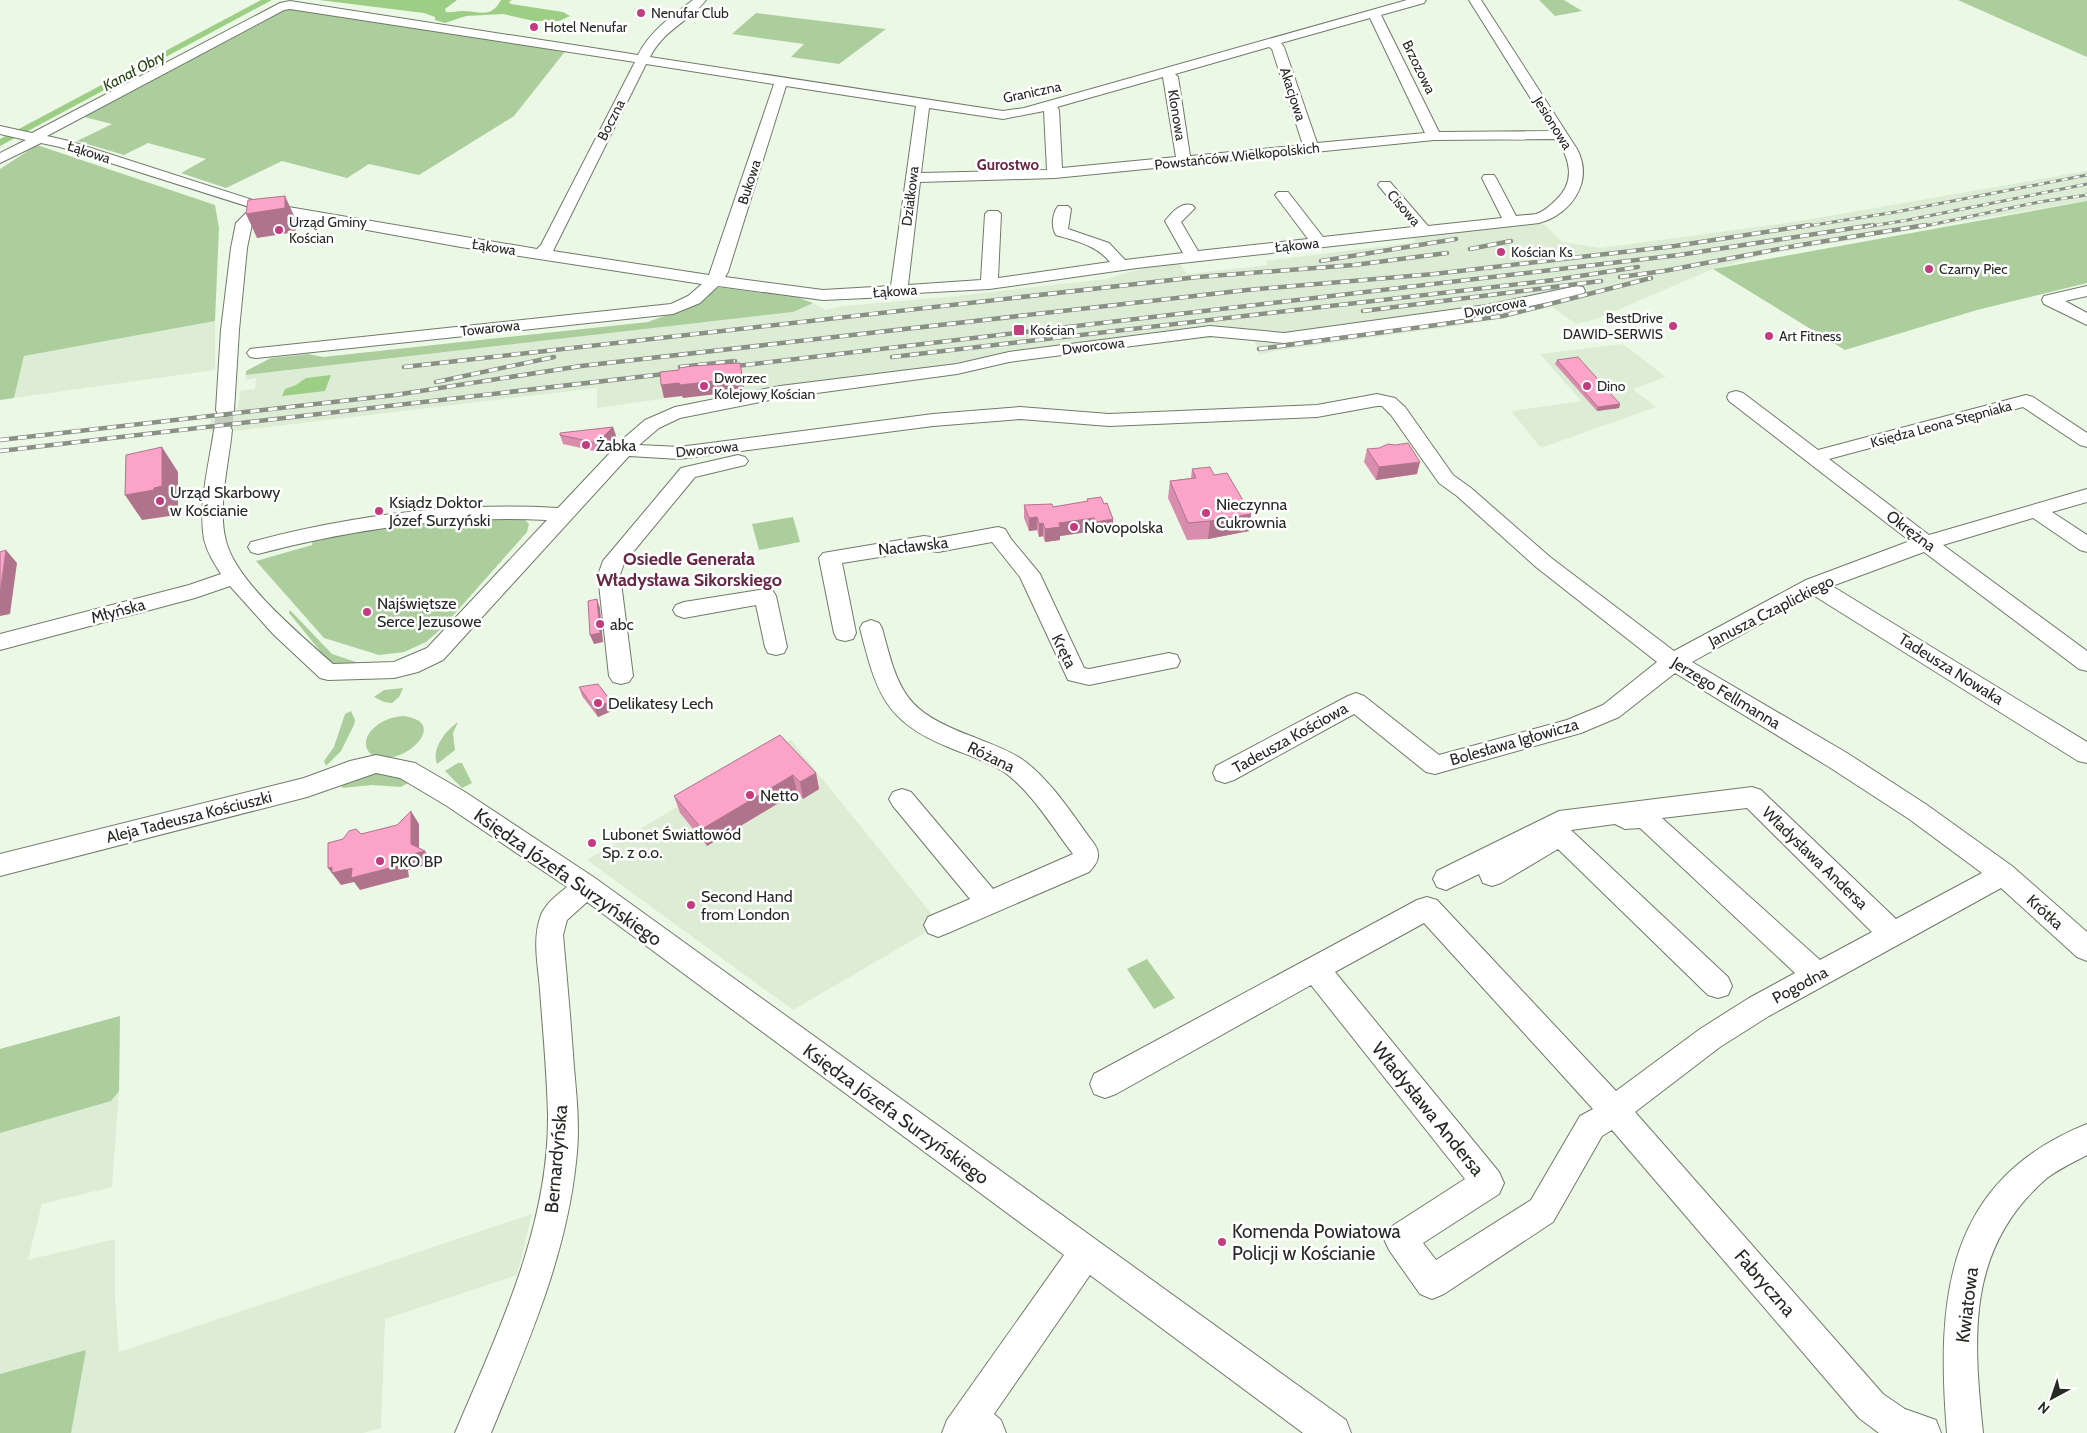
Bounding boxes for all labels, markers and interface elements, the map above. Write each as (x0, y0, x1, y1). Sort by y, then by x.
place label: Nenufar Club (651, 4, 729, 22)
marker: Nenufar Club (635, 7, 647, 19)
place label: Hotel Nenufar (544, 18, 628, 36)
marker: Hotel Nenufar (528, 21, 540, 33)
street label: Brzozowa (1398, 37, 1440, 97)
water label: Kanał Obry (100, 46, 169, 95)
street label: Akacjowa (1276, 65, 1310, 123)
street label: Graniczna (1001, 77, 1063, 107)
street label: Klonowa (1164, 88, 1190, 142)
street label: Jesionowa (1529, 92, 1576, 153)
street label: Boczna (593, 96, 629, 143)
street label: Łąkowa (65, 137, 113, 167)
street label: Powstańców Wielkopolskich (1154, 138, 1320, 174)
district label: Gurostwo (977, 156, 1040, 174)
street label: Bukowa (733, 157, 765, 207)
street label: Działkowa (897, 165, 923, 227)
street label: Cisowa (1383, 186, 1425, 230)
place label: Urząd Gminy Kościan (289, 213, 367, 247)
marker: Urząd Gminy Kościan (273, 224, 285, 236)
street label: Łąkowa (1274, 234, 1320, 256)
street label: Łąkowa (471, 235, 517, 259)
place label: Kościan Ks (1511, 243, 1573, 261)
marker: Kościan Ks (1495, 246, 1507, 258)
place label: Czarny Piec (1939, 260, 2008, 278)
marker: Czarny Piec (1923, 263, 1935, 275)
street label: Łąkowa (872, 280, 918, 302)
street label: Dworcowa (1462, 292, 1528, 322)
place label: BestDrive DAWID-SERWIS (1563, 309, 1663, 343)
street label: Towarowa (459, 316, 521, 340)
marker: BestDrive DAWID-SERWIS (1667, 320, 1679, 332)
place label: Kościan (1030, 321, 1075, 339)
marker: Kościan (1012, 323, 1026, 337)
place label: Art Fitness (1779, 327, 1842, 345)
marker: Art Fitness (1763, 330, 1775, 342)
street label: Dworcowa (1061, 333, 1126, 359)
place label: Dworzec Kolejowy Kościan (714, 369, 816, 403)
place label: Dino (1597, 377, 1626, 395)
marker: Dworzec Kolejowy Kościan (698, 380, 710, 392)
marker: Dino (1581, 380, 1593, 392)
street label: Księdza Leona Stępniaka (1868, 396, 2014, 452)
place label: Żabka (596, 436, 636, 455)
street label: Dworcowa (675, 437, 739, 461)
marker: Żabka (580, 439, 592, 451)
place label: Urząd Skarbowy w Kościanie (170, 483, 280, 520)
place label: Ksiądz Doktor Józef Surzyński (388, 493, 490, 530)
marker: Urząd Skarbowy w Kościanie (154, 495, 166, 507)
place label: Nieczynna Cukrownia (1216, 495, 1287, 532)
marker: Ksiądz Doktor Józef Surzyński (373, 505, 385, 517)
street label: Okrężna (1883, 506, 1940, 556)
marker: Nieczynna Cukrownia (1200, 507, 1212, 519)
place label: Novopolska (1084, 518, 1163, 537)
marker: Novopolska (1068, 521, 1080, 533)
street label: Nacławska (877, 533, 949, 559)
district label: Osiedle Generała Władysława Sikorskiego (596, 548, 782, 591)
street label: Janusza Czaplickiego (1704, 571, 1837, 651)
place label: Najświętsze Serce Jezusowe (377, 594, 481, 631)
street label: Młyńska (89, 595, 147, 627)
marker: Najświętsze Serce Jezusowe (361, 606, 373, 618)
place label: abc (610, 615, 634, 634)
marker: abc (594, 618, 606, 630)
street label: Tadeusza Nowaka (1895, 629, 2007, 709)
street label: Kręta (1048, 631, 1080, 671)
street label: Jerzego Fellmanna (1667, 652, 1784, 733)
place label: Delikatesy Lech (608, 694, 713, 713)
marker: Delikatesy Lech (592, 697, 604, 709)
street label: Tadeusza Kościowa (1229, 698, 1351, 777)
street label: Bolesława Igłowicza (1448, 714, 1581, 769)
street label: Różana (964, 738, 1018, 777)
place label: Netto (760, 786, 799, 805)
street label: Aleja Tadeusza Kościuszki (104, 787, 274, 847)
marker: Netto (744, 789, 756, 801)
street label: Księdza Józefa Surzyńskiego (470, 803, 666, 951)
street label: Władysława Andersa (1758, 803, 1872, 913)
place label: Lubonet Światłowód Sp. z o.o. (602, 825, 741, 862)
marker: Lubonet Światłowód Sp. z o.o. (586, 837, 598, 849)
place label: PKO BP (390, 852, 442, 871)
marker: PKO BP (374, 855, 386, 867)
place label: Second Hand from London (701, 887, 793, 924)
street label: Krótka (2023, 891, 2067, 934)
marker: Second Hand from London (685, 899, 697, 911)
street label: Pogodna (1769, 962, 1831, 1007)
street label: Władysława Andersa (1367, 1037, 1489, 1181)
street label: Księdza Józefa Surzyńskiego (798, 1039, 994, 1189)
street label: Bernardyńska (540, 1104, 572, 1214)
place label: Komenda Powiatowa Policji w Kościanie (1232, 1220, 1401, 1265)
marker: Komenda Powiatowa Policji w Kościanie (1216, 1236, 1228, 1248)
street label: Fabryczna (1730, 1245, 1800, 1321)
street label: Kwiatowa (1951, 1266, 1983, 1344)
north arrow (2027, 1373, 2077, 1423)
text: N (2034, 1398, 2053, 1418)

